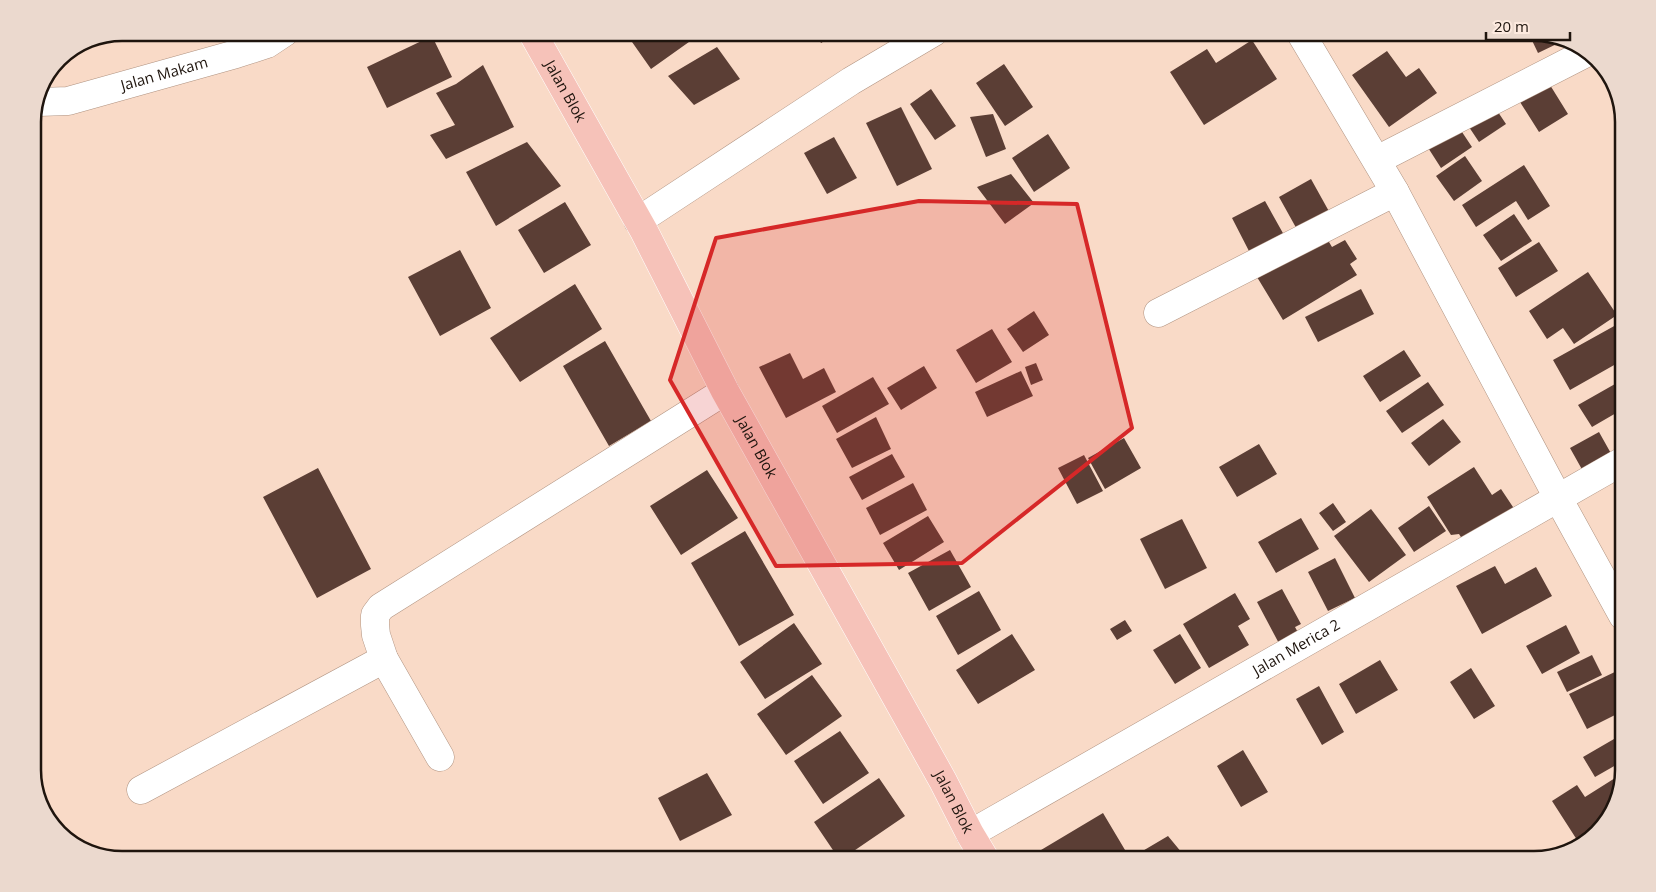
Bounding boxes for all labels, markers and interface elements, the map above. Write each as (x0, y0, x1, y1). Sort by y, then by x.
scale bar (1486, 10, 1570, 42)
text: 20 m (1494, 16, 1529, 36)
street label: Jalan Makam (116, 51, 210, 95)
street label: Jalan Blok (540, 54, 592, 125)
street label: Jalan Blok (731, 410, 783, 481)
street label: Jalan Merica 2 (1247, 614, 1343, 680)
street label: Jalan Blok (929, 765, 979, 836)

